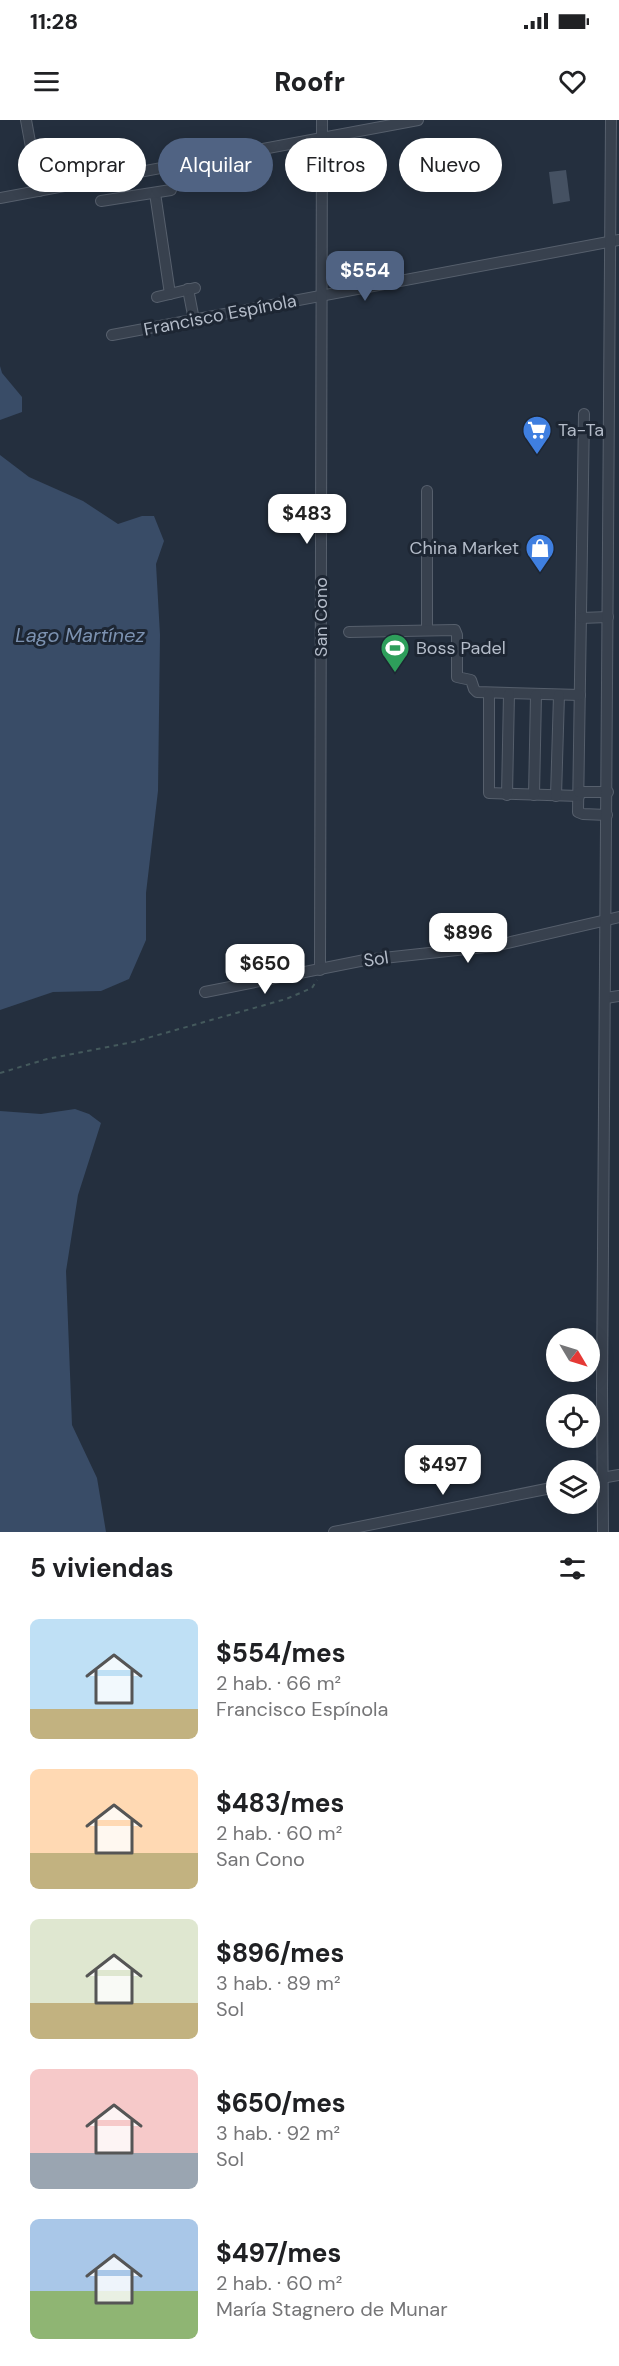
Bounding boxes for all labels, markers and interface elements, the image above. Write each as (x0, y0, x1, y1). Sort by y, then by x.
text: 11:28 (30, 7, 78, 36)
text: Roofr (274, 64, 345, 99)
icon: menu (30, 65, 63, 98)
icon: heart (556, 65, 589, 98)
chip: Comprar (18, 138, 146, 192)
chip: Alquilar (158, 138, 273, 192)
chip: Filtros (285, 138, 387, 192)
chip: Nuevo (399, 138, 502, 192)
pin: $554 (329, 251, 401, 302)
text: $554 (340, 257, 390, 283)
street label: Francisco Espínola (142, 288, 298, 342)
supermarket icon: Ta-Ta (521, 414, 553, 456)
place label: Ta-Ta (558, 418, 604, 442)
pin: $483 (271, 494, 343, 545)
text: $483 (282, 500, 332, 526)
shop icon: China Market (524, 532, 556, 574)
place label: China Market (410, 536, 519, 560)
street label: San Cono (309, 577, 333, 657)
water label: Lago Martínez (15, 622, 145, 648)
sports icon: Boss Padel (379, 632, 411, 674)
place label: Boss Padel (416, 636, 506, 660)
pin: $896 (432, 913, 504, 964)
text: $896 (443, 919, 493, 945)
pin: $650 (229, 944, 301, 995)
street label: Sol (362, 945, 390, 973)
text: $650 (240, 950, 290, 976)
north arrow (546, 1328, 600, 1382)
map controls (546, 1328, 600, 1514)
button: locate (546, 1394, 600, 1448)
pin: $497 (407, 1445, 479, 1496)
text: $497 (419, 1451, 467, 1477)
button: layers (546, 1460, 600, 1514)
text: 5 viviendas (30, 1551, 174, 1585)
icon: filters (556, 1552, 589, 1585)
text: $554/mes (216, 1636, 346, 1670)
icon: home (78, 1643, 150, 1715)
text: 2 hab. · 66 m² (216, 1670, 341, 1696)
text: Francisco Espínola (216, 1696, 388, 1722)
text: $483/mes (216, 1786, 344, 1820)
icon: home (78, 1793, 150, 1865)
text: 2 hab. · 60 m² (216, 1820, 342, 1846)
text: San Cono (216, 1846, 305, 1872)
text: $896/mes (216, 1936, 344, 1970)
icon: home (78, 1943, 150, 2015)
text: 3 hab. · 89 m² (216, 1970, 340, 1996)
text: Sol (216, 1996, 244, 2022)
text: $650/mes (216, 2086, 346, 2120)
icon: home (78, 2093, 150, 2165)
text: 3 hab. · 92 m² (216, 2120, 340, 2146)
text: Sol (216, 2146, 244, 2172)
text: $497/mes (216, 2236, 341, 2270)
icon: home (78, 2243, 150, 2315)
text: 2 hab. · 60 m² (216, 2270, 342, 2296)
text: María Stagnero de Munar (216, 2296, 448, 2322)

